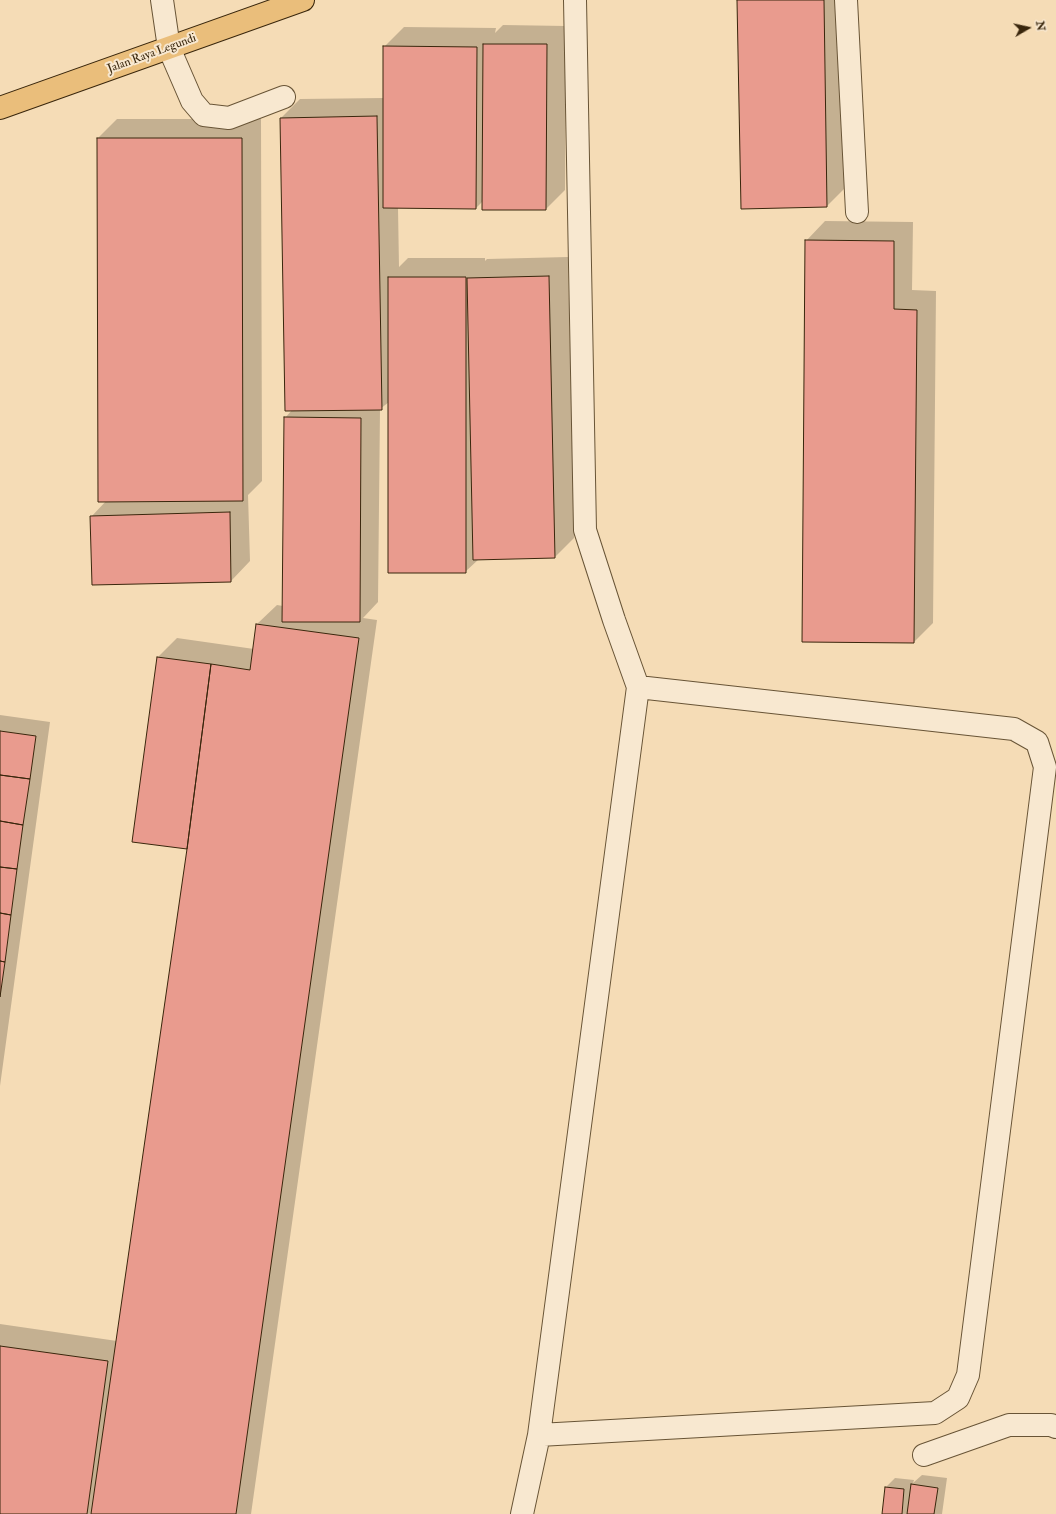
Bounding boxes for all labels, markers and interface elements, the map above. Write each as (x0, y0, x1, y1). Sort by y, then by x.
north arrow (1008, 8, 1048, 48)
text: N (1033, 20, 1048, 32)
street label: Jalan Raya Legundi (106, 31, 198, 77)

